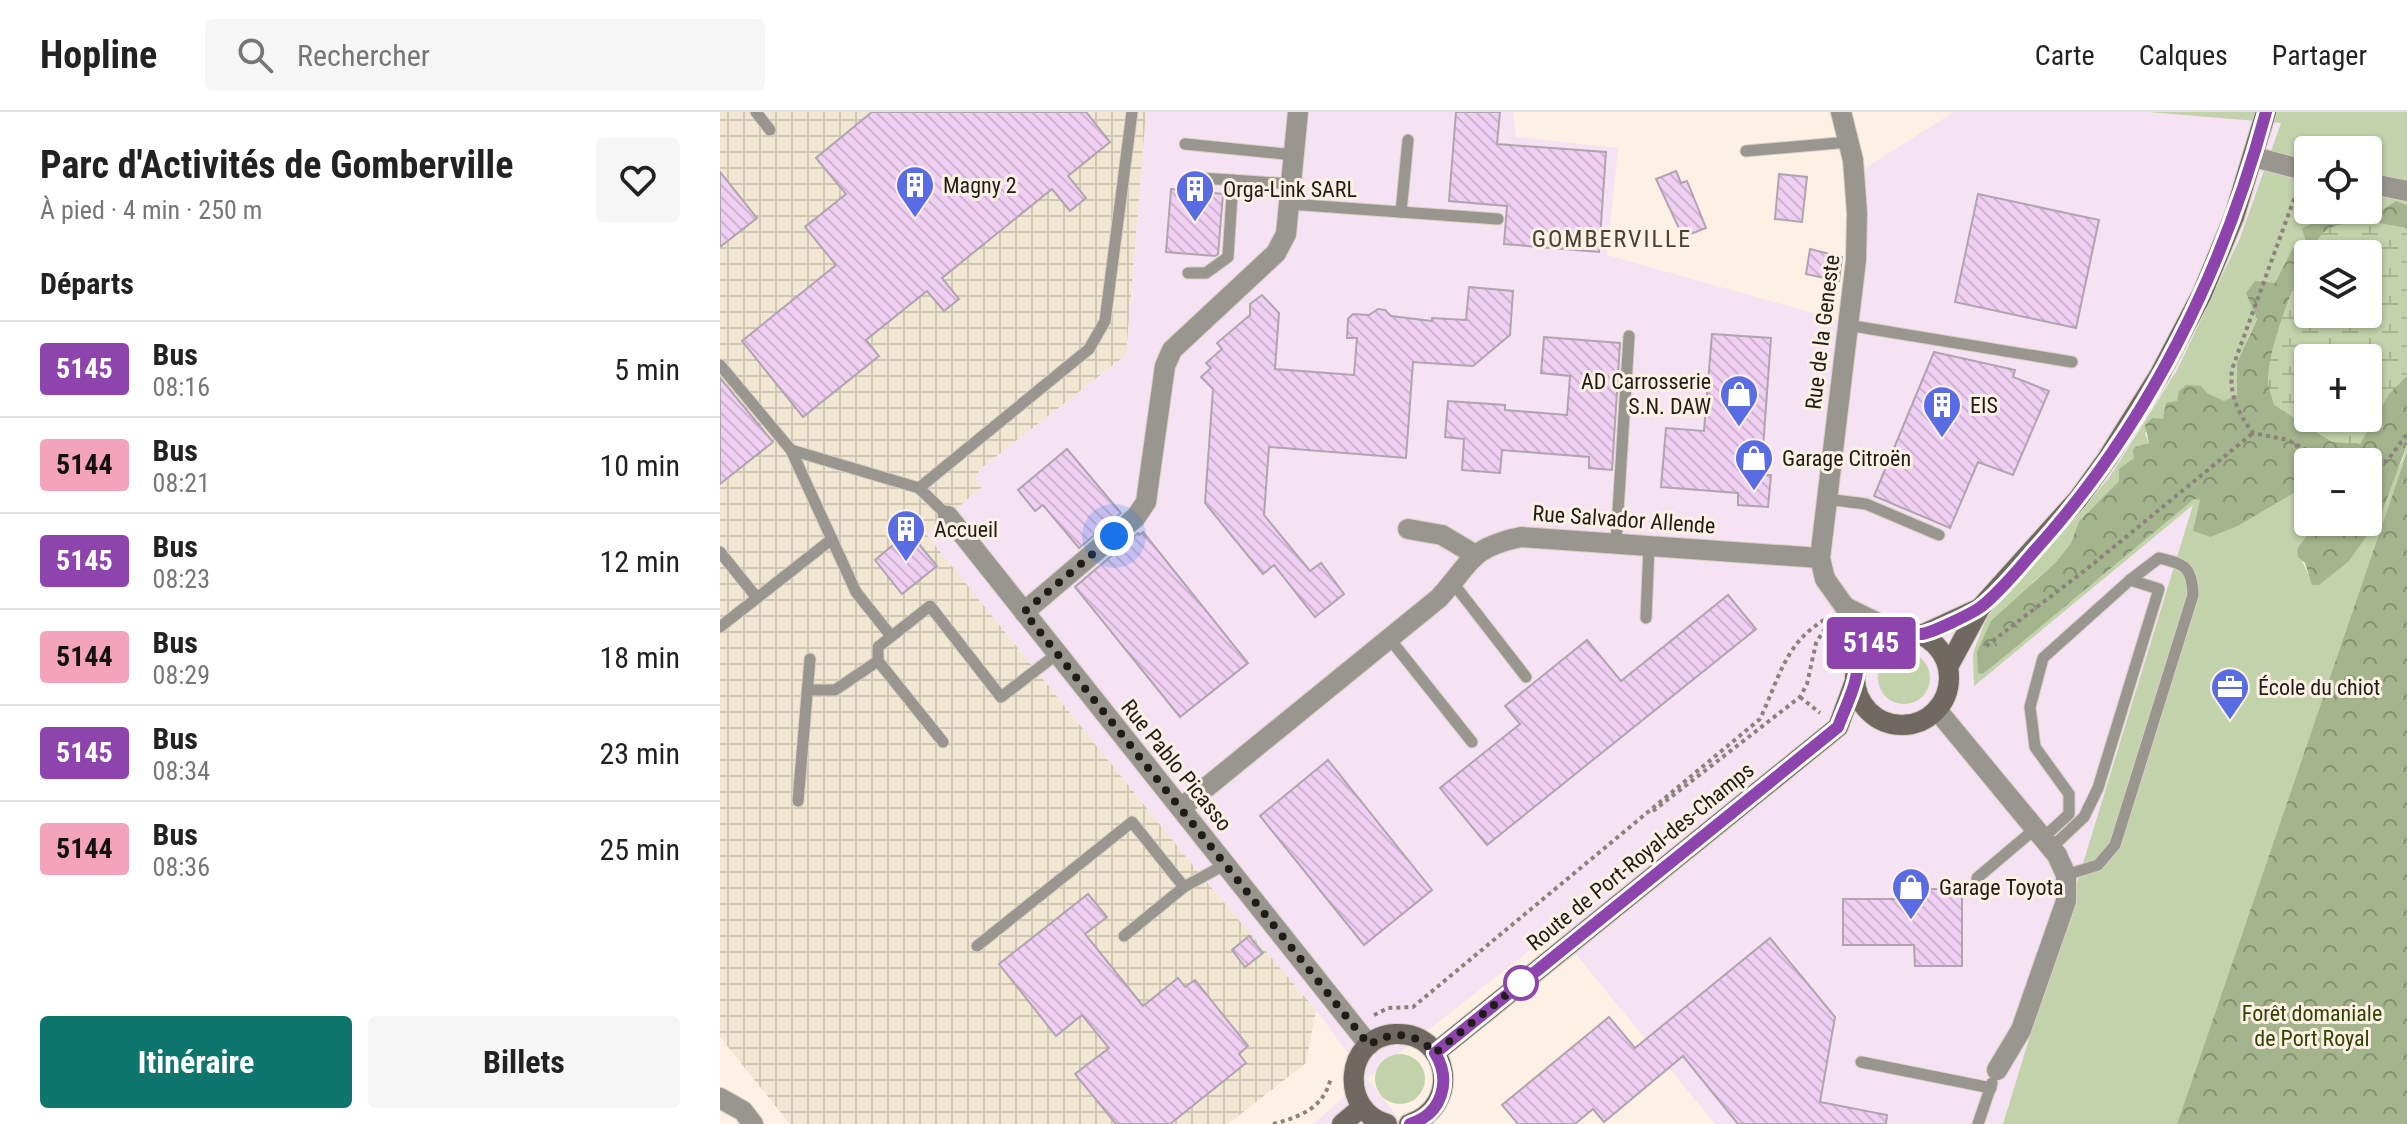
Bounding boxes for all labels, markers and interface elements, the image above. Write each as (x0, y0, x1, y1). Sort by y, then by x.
search box (205, 19, 765, 91)
text: Hopline (40, 33, 157, 77)
icon: search (233, 33, 277, 77)
text: Rechercher (297, 38, 430, 73)
text: Carte (2035, 39, 2095, 72)
text: Calques (2139, 39, 2228, 72)
text: Partager (2272, 39, 2367, 72)
map controls (2294, 136, 2382, 536)
button: locate (2294, 136, 2382, 224)
button: heart (596, 138, 680, 222)
text: Parc d'Activités de Gomberville (40, 143, 513, 187)
building icon: Magny 2 (894, 164, 936, 219)
building icon: Orga-Link SARL (1174, 168, 1216, 223)
place label: Magny 2 (943, 173, 1017, 198)
place label: Orga-Link SARL (1223, 177, 1357, 202)
text: À pied · 4 min · 250 m (40, 195, 262, 225)
district label: GOMBERVILLE (1532, 225, 1692, 253)
button: layers (2294, 240, 2382, 328)
street label: Rue de la Geneste (1801, 253, 1844, 411)
text: Départs (40, 266, 134, 301)
text: Bus (153, 337, 198, 372)
button: + (2294, 344, 2382, 432)
text: 5145 (56, 352, 113, 385)
text: 5 min (614, 352, 680, 387)
place label: AD Carrosserie S.N. DAW (1581, 369, 1711, 419)
text: 08:16 (153, 372, 210, 402)
shop icon: AD Carrosserie S.N. DAW (1718, 373, 1760, 428)
building icon: EIS (1921, 384, 1963, 439)
place label: EIS (1970, 393, 1998, 418)
text: Bus (153, 433, 198, 468)
shop icon: Garage Citroën (1733, 437, 1775, 492)
place label: Garage Citroën (1782, 446, 1911, 471)
text: 5144 (56, 448, 113, 481)
text: 10 min (599, 448, 680, 483)
button: − (2294, 448, 2382, 536)
text: 08:21 (153, 468, 210, 498)
street label: Rue Salvador Allende (1532, 501, 1716, 538)
building icon: Accueil (885, 508, 927, 563)
your location (1094, 516, 1134, 556)
place label: Accueil (934, 517, 998, 542)
text: Bus (153, 529, 198, 564)
text: 5145 (56, 544, 113, 577)
text: 12 min (599, 544, 680, 579)
text: 08:23 (153, 564, 210, 594)
line badge: 5145 (1815, 617, 1927, 669)
text: Bus (153, 625, 198, 660)
text: 5145 (1843, 626, 1899, 659)
text: 5144 (56, 640, 113, 673)
text: 18 min (599, 640, 680, 675)
text: 08:29 (153, 660, 210, 690)
office icon: École du chiot (2209, 666, 2251, 721)
place label: École du chiot (2258, 675, 2380, 700)
street label: Rue Pablo Picasso (1116, 695, 1237, 836)
text: Bus (153, 721, 198, 756)
text: 5145 (56, 736, 113, 769)
text: 23 min (599, 736, 680, 771)
text: 08:34 (153, 756, 210, 786)
street label: Route de Port-Royal-des-Champs (1522, 757, 1759, 956)
text: Bus (153, 817, 198, 852)
text: 5144 (56, 832, 113, 865)
text: 25 min (599, 832, 680, 867)
text: 08:36 (153, 852, 210, 882)
shop icon: Garage Toyota (1890, 866, 1932, 921)
place label: Garage Toyota (1939, 875, 2064, 900)
unlabelled marker (1504, 966, 1538, 1000)
park label: Forêt domaniale de Port Royal (2242, 1001, 2382, 1051)
button: Itinéraire (40, 1016, 352, 1108)
button: Billets (368, 1016, 680, 1108)

